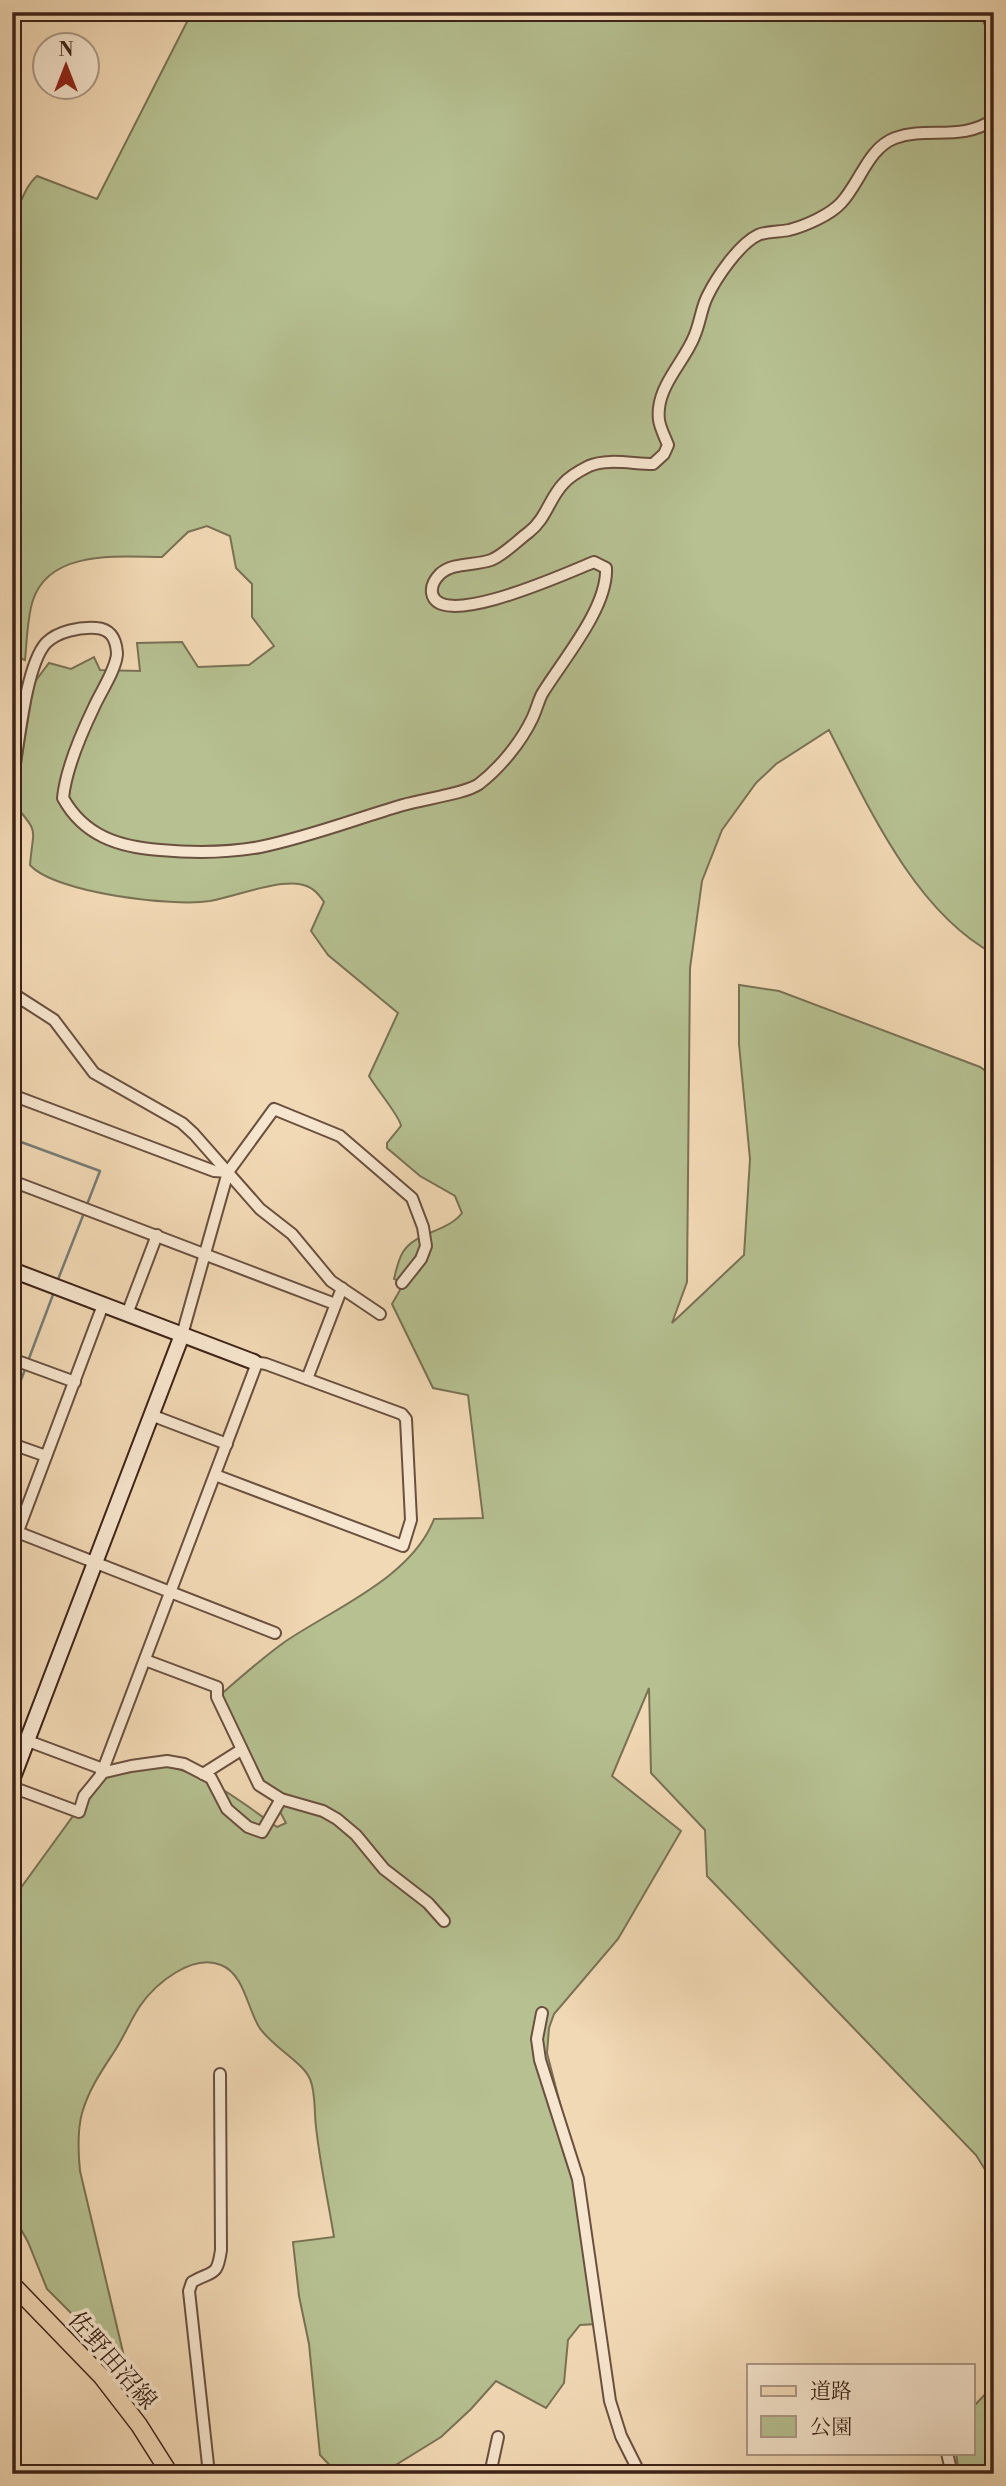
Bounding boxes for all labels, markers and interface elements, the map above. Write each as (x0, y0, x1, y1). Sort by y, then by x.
north arrow (32, 32, 102, 102)
text: N (58, 38, 74, 62)
street label: 佐野田沼線 (61, 2306, 163, 2416)
legend (747, 2364, 974, 2454)
text: 道路 (810, 2379, 852, 2405)
text: 公園 (810, 2415, 852, 2441)

